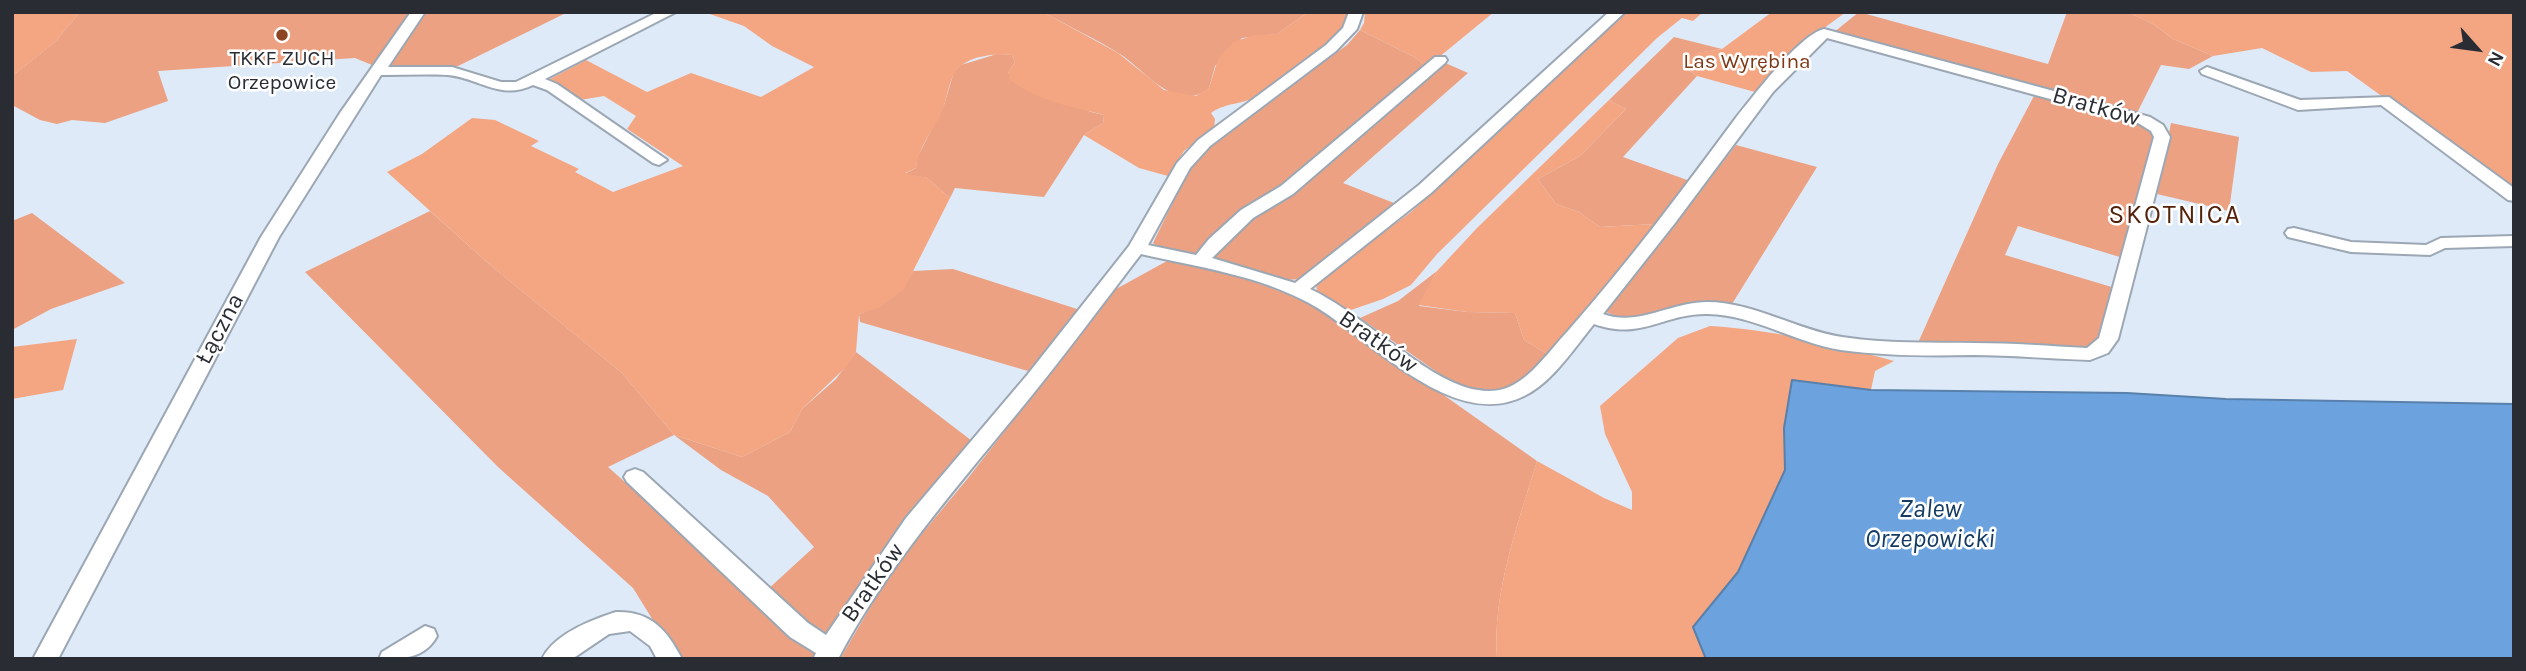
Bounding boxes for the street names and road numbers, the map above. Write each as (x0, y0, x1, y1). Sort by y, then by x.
street label: Bratków (2049, 81, 2143, 133)
street label: Łączna (189, 289, 251, 369)
street label: Bratków (1333, 304, 1423, 380)
street label: Bratków (835, 538, 911, 628)

